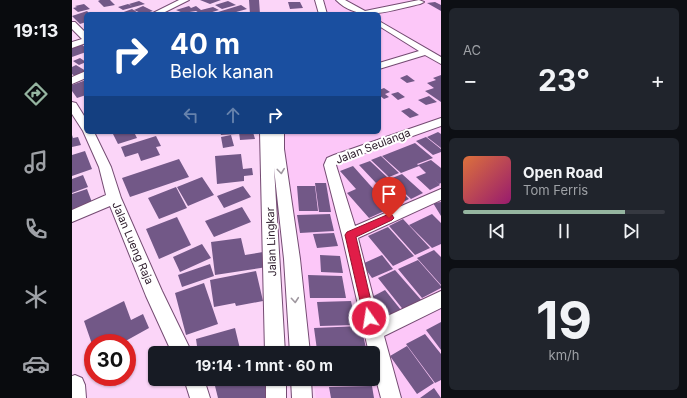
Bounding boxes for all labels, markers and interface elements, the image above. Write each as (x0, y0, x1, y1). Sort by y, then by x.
text: 19:13 (14, 20, 58, 41)
text: 40 m (170, 27, 240, 61)
icon: right (104, 28, 156, 80)
text: AC (463, 42, 481, 58)
text: Belok kanan (170, 61, 274, 82)
text: 23° (538, 62, 590, 98)
text: − (463, 67, 478, 93)
text: + (650, 67, 665, 93)
icon: directions (22, 80, 50, 108)
icon: left (180, 104, 202, 126)
icon: ahead (222, 104, 244, 126)
icon: right (264, 104, 286, 126)
street label: Jalan Seulanga (334, 125, 412, 167)
icon: music (22, 148, 50, 176)
text: Open Road (523, 163, 603, 182)
one-way arrow (276, 168, 285, 174)
pin (372, 177, 406, 218)
text: Tom Ferris (523, 182, 588, 198)
icon: arrive (378, 183, 400, 205)
street label: Jalan Lueng Raja (109, 200, 157, 286)
street label: Jalan Lingkar (263, 207, 279, 277)
icon: phone (22, 215, 50, 243)
icon: previous (486, 220, 508, 242)
icon: pause (553, 220, 575, 242)
icon: next (620, 220, 642, 242)
icon: climate (22, 283, 50, 311)
text: 19 (536, 289, 592, 352)
one-way arrow (291, 297, 300, 303)
position arrow (348, 297, 390, 339)
speed limit sign: 30 (84, 334, 136, 386)
text: km/h (549, 347, 579, 363)
icon: car (22, 350, 50, 378)
text: 19:14 · 1 mnt · 60 m (195, 356, 333, 375)

